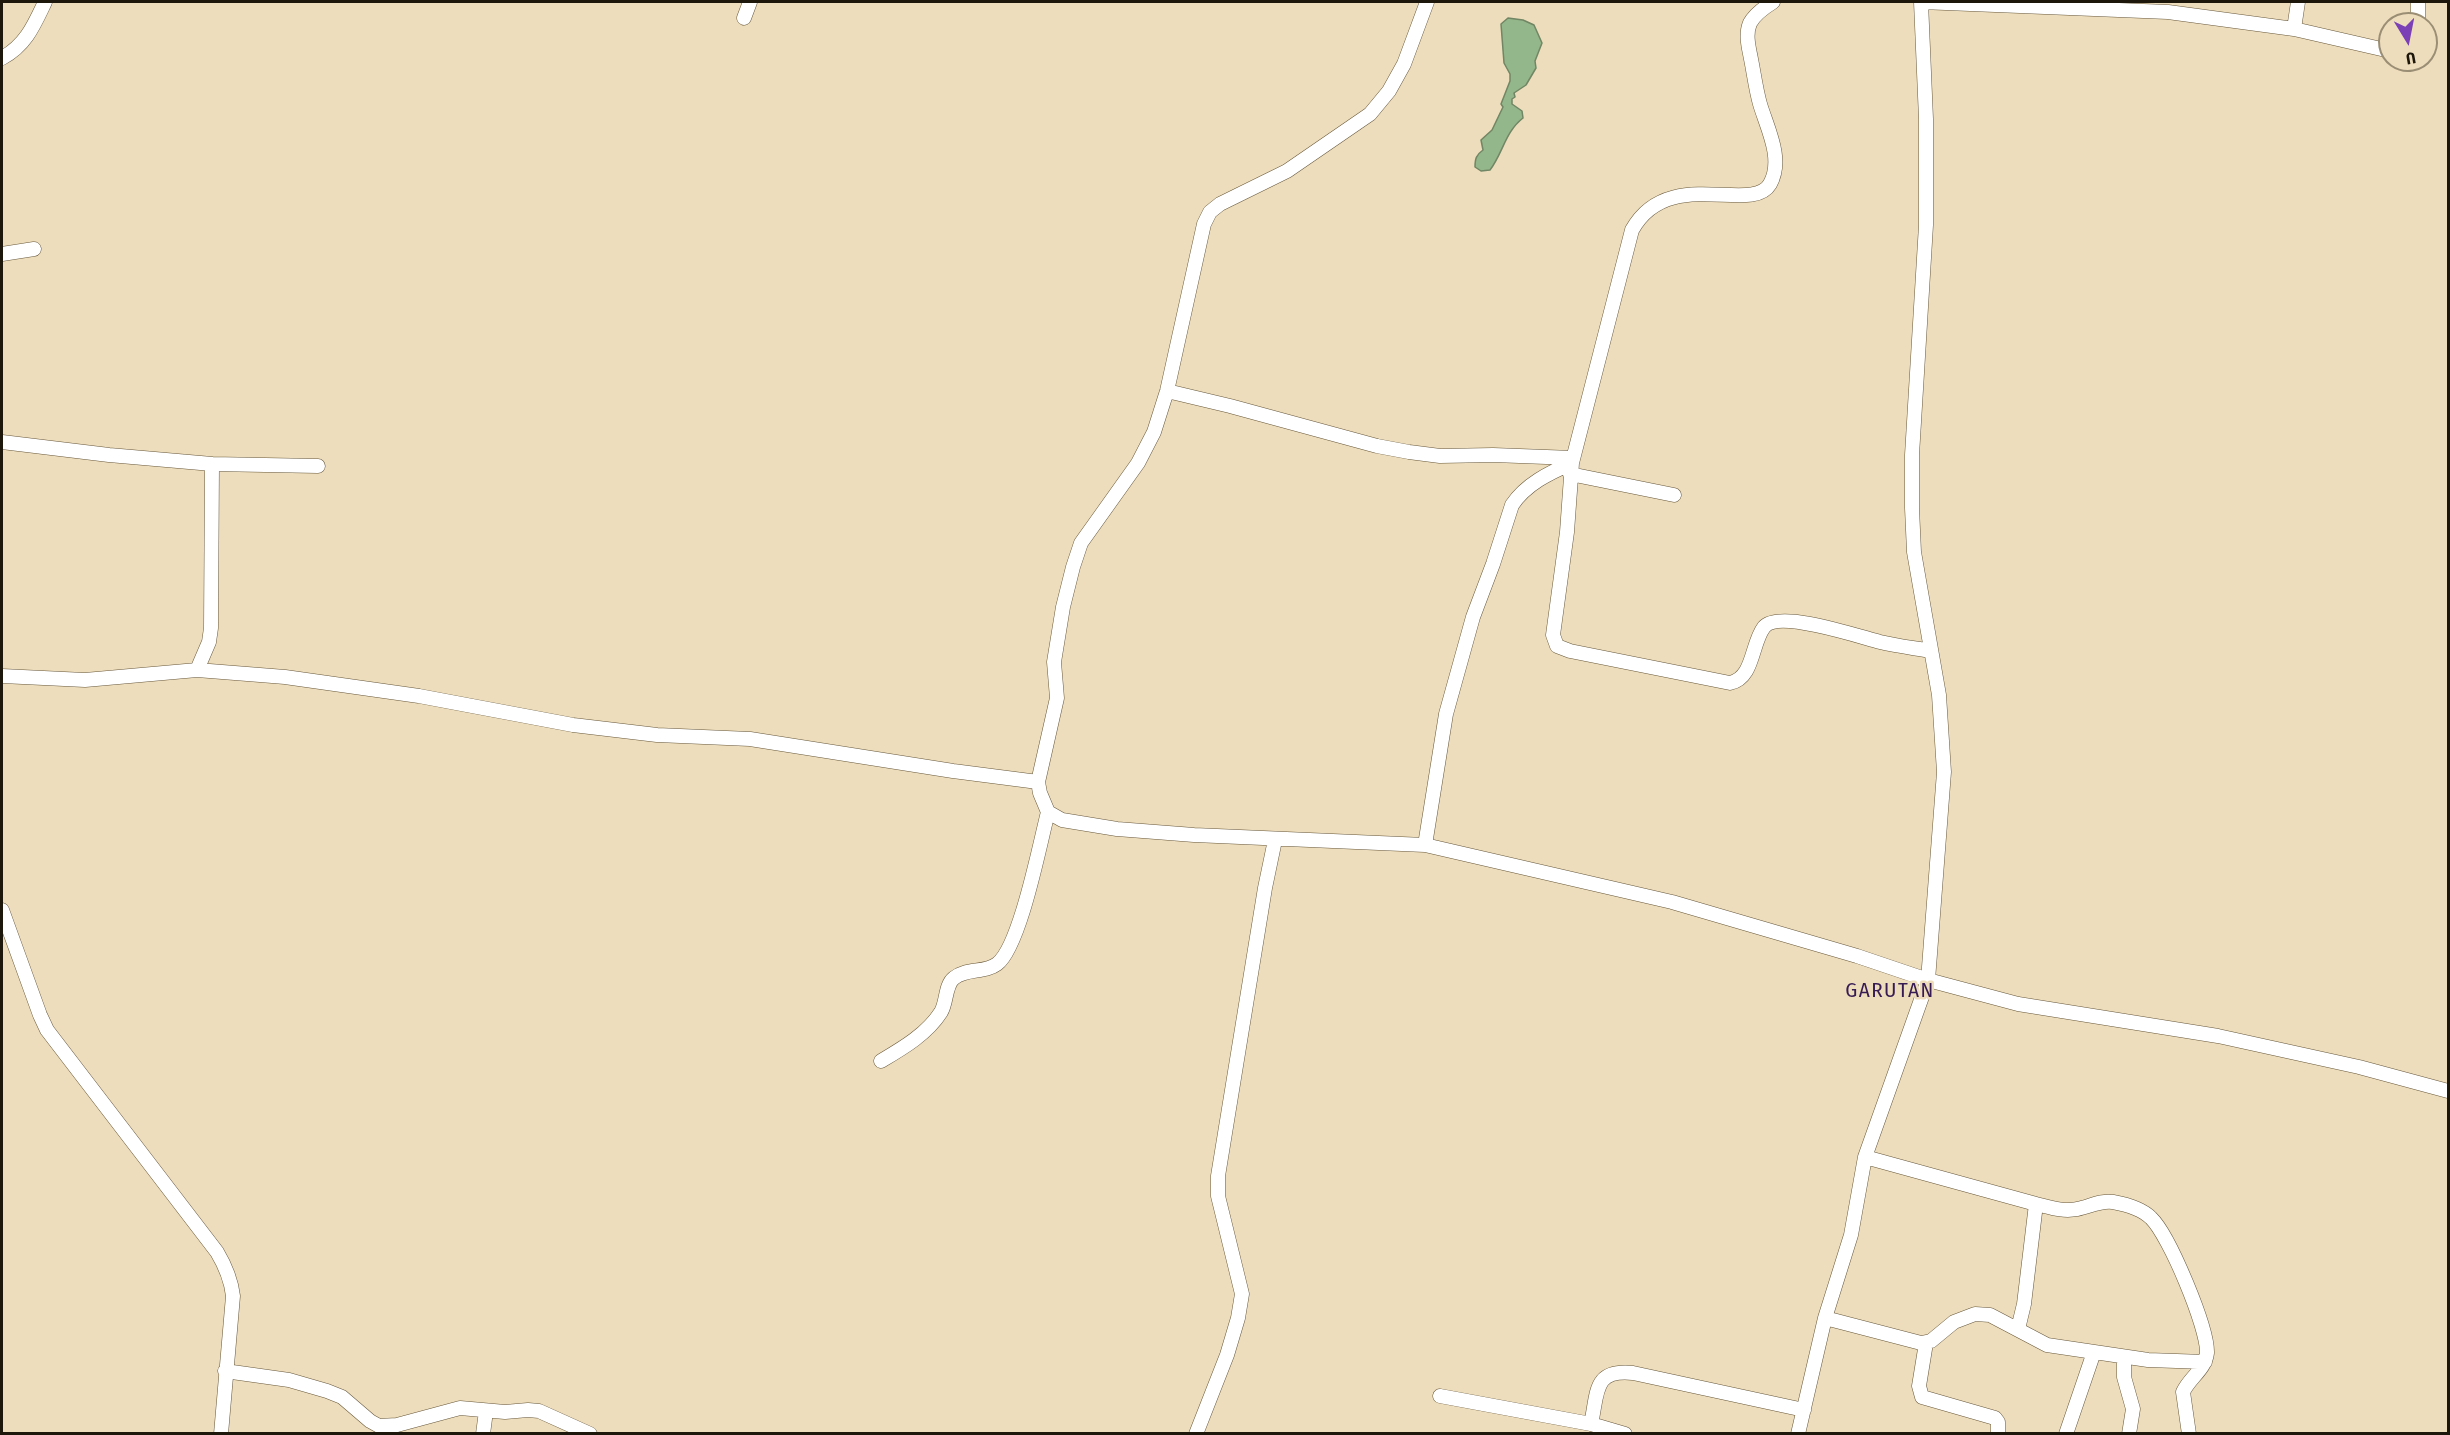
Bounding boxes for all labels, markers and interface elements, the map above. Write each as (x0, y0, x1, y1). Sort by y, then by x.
north arrow (2378, 12, 2438, 72)
text: U (2405, 48, 2417, 68)
district label: GARUTAN (1845, 978, 1935, 1004)

